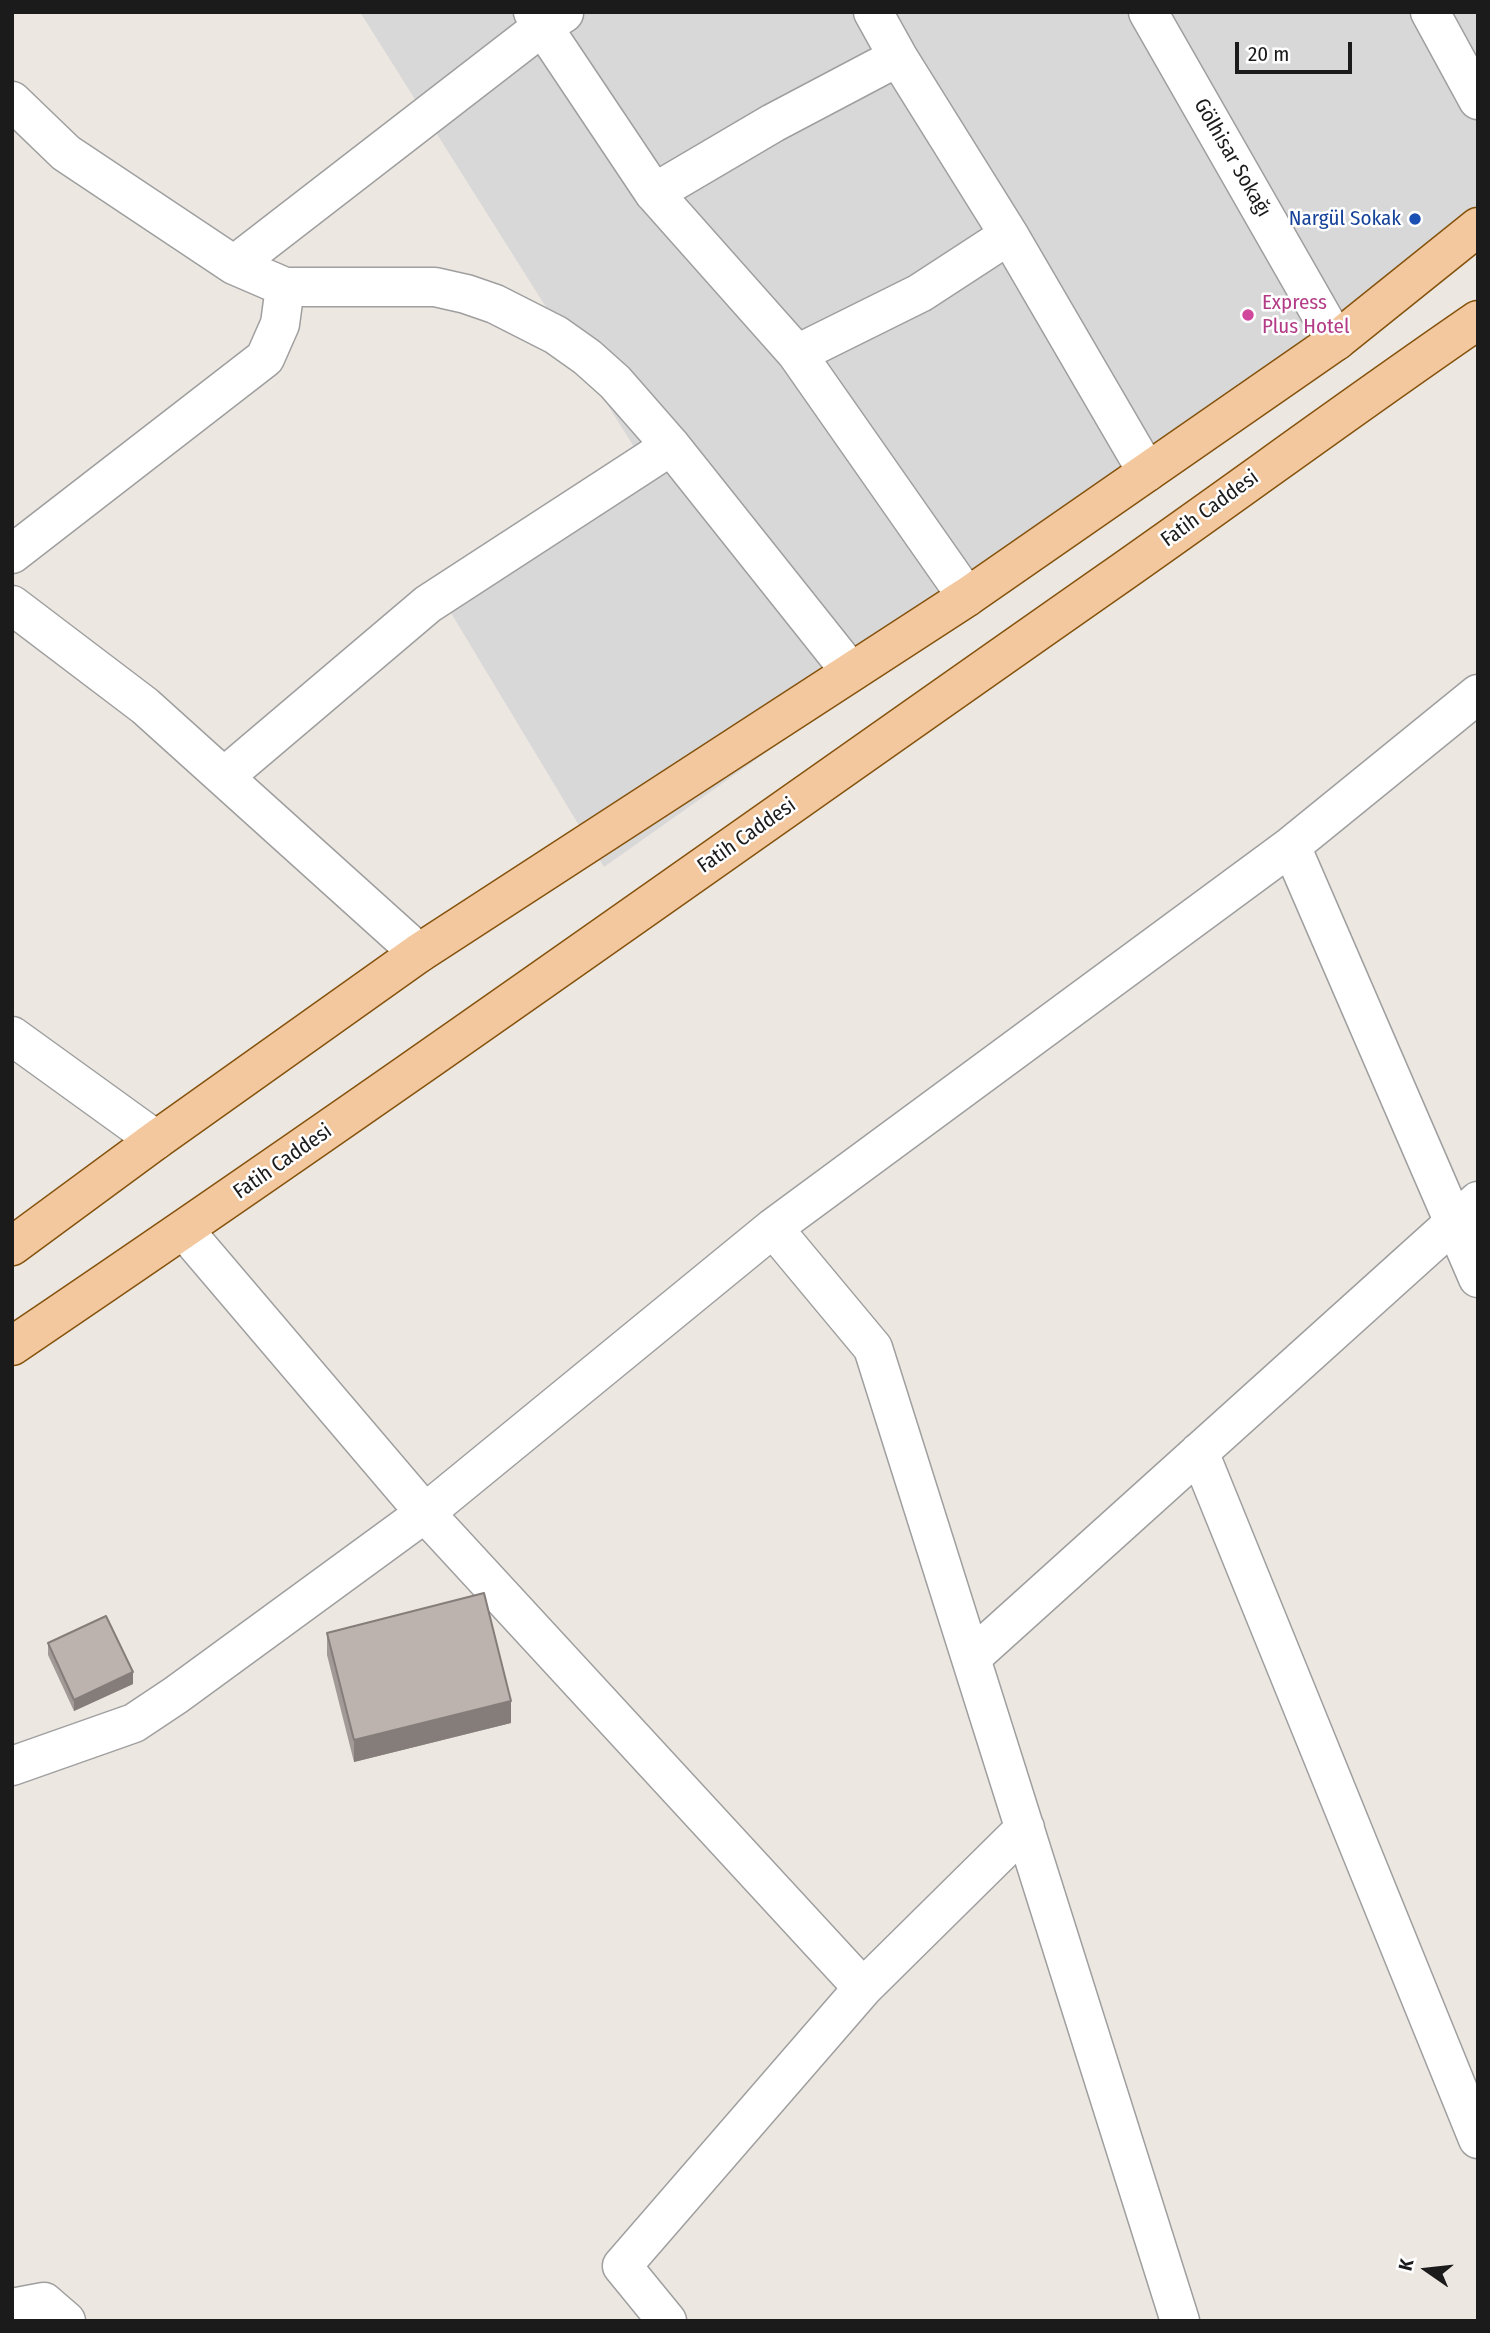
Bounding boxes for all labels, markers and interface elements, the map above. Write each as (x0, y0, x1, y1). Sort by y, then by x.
scale bar (1238, 28, 1355, 72)
text: 20 m (1248, 41, 1289, 67)
street label: Gölhisar Sokağı (1188, 94, 1276, 222)
place label: Nargül Sokak (1289, 206, 1401, 232)
marker: Nargül Sokak (1407, 211, 1423, 227)
place label: Express Plus Hotel (1262, 290, 1349, 340)
marker: Express Plus Hotel (1240, 307, 1256, 323)
street label: Fatih Caddesi (1156, 465, 1264, 553)
street label: Fatih Caddesi (693, 793, 801, 879)
street label: Fatih Caddesi (229, 1119, 337, 1205)
north arrow (1392, 2235, 1462, 2305)
text: K (1394, 2257, 1419, 2273)

